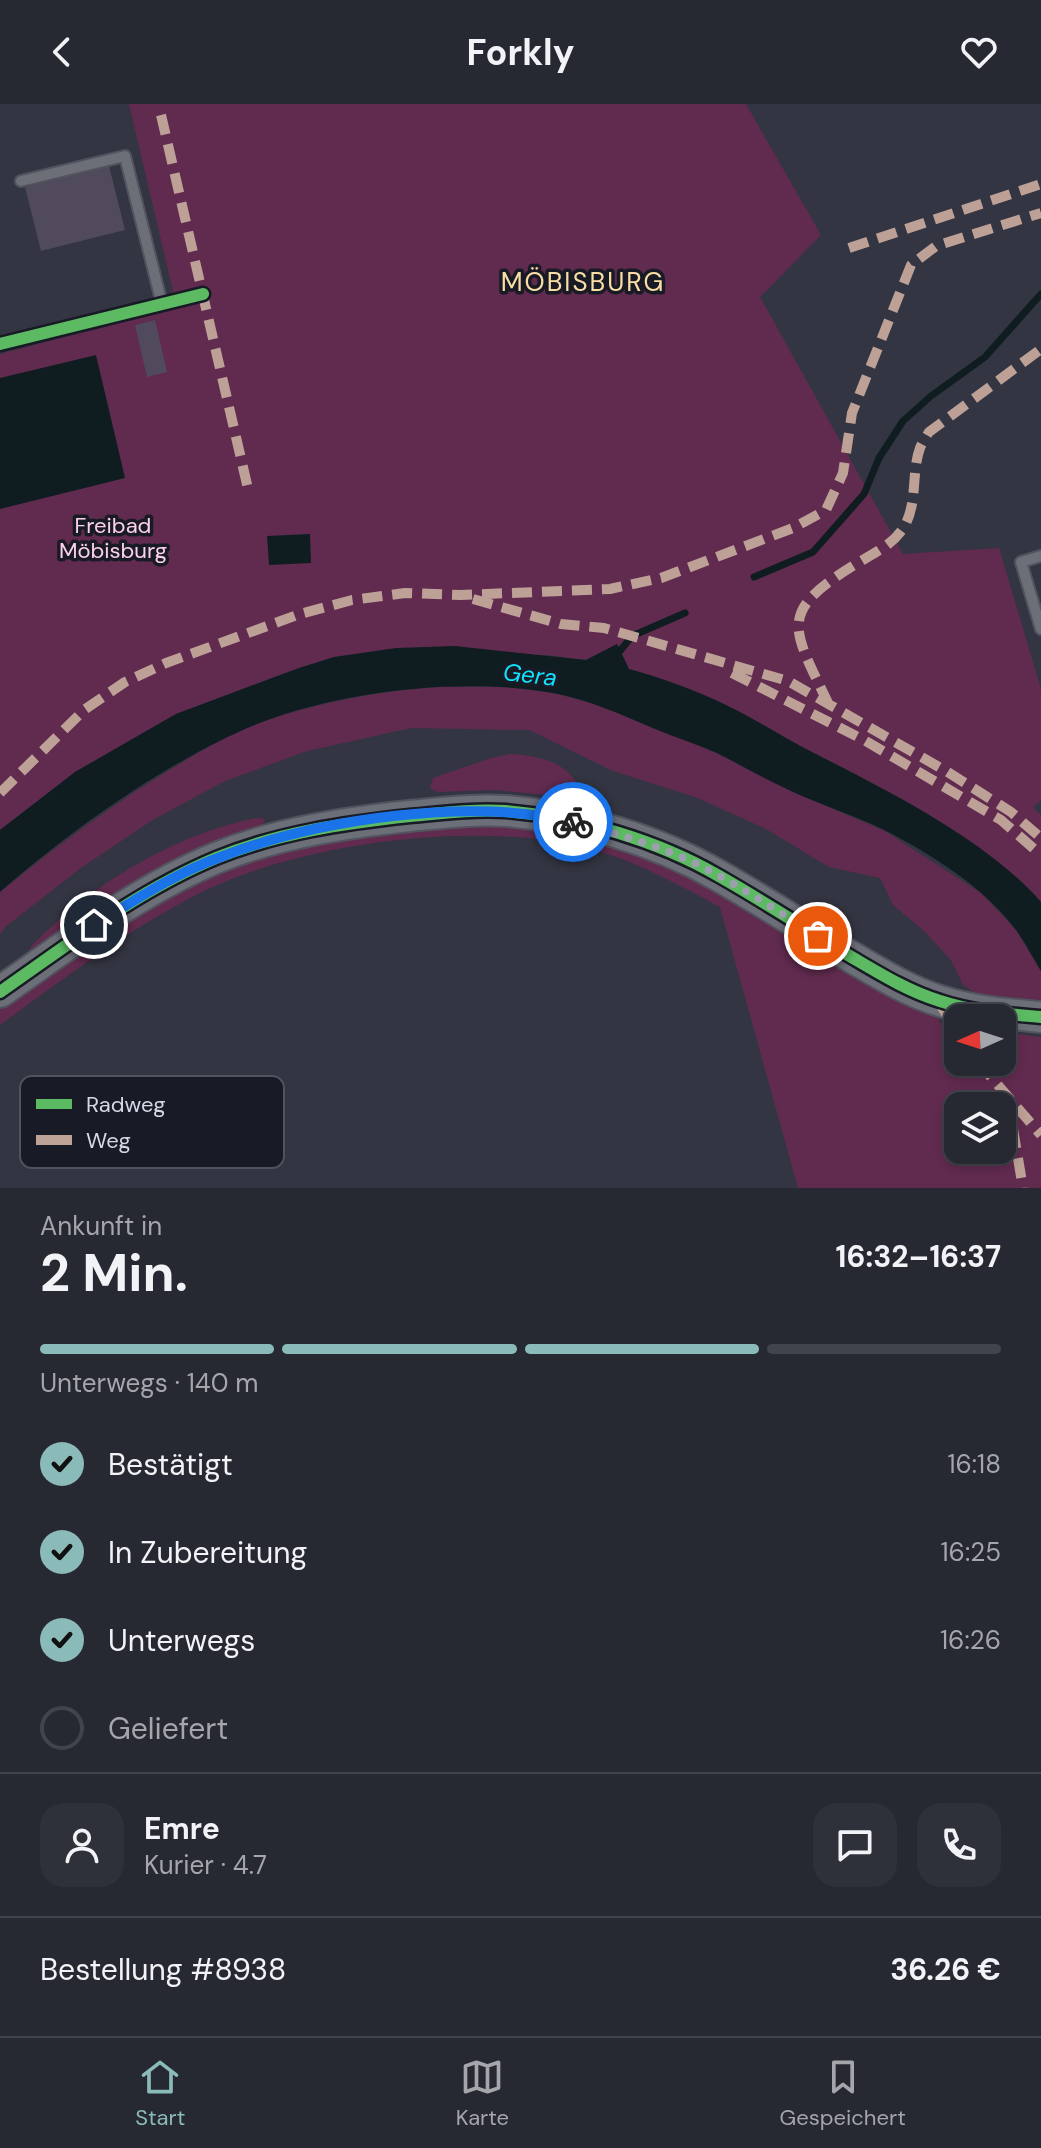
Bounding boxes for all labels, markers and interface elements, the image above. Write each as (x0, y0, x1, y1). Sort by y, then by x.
text: Forkly (467, 29, 574, 76)
icon: back (40, 30, 84, 74)
icon: heart (957, 30, 1001, 74)
district label: MÖBISBURG (501, 265, 665, 299)
park label: Freibad Möbisburg (59, 511, 167, 565)
water label: Gera (501, 656, 559, 693)
courier (533, 782, 613, 862)
icon: bike (551, 800, 595, 844)
pin (60, 891, 128, 959)
pin (784, 902, 852, 970)
icon: home (72, 903, 116, 947)
icon: bag (796, 914, 840, 958)
north arrow (944, 1004, 1016, 1076)
map controls (944, 1004, 1016, 1164)
legend (20, 1076, 284, 1168)
text: Radweg (86, 1090, 166, 1119)
button: layers (944, 1092, 1016, 1164)
text: Weg (86, 1126, 131, 1155)
text: Ankunft in (40, 1209, 162, 1243)
text: 16:32–16:37 (836, 1237, 1001, 1276)
text: 2 Min. (40, 1239, 188, 1307)
text: Unterwegs · 140 m (40, 1366, 259, 1400)
icon: check (40, 1442, 84, 1486)
text: Bestätigt (108, 1445, 233, 1484)
text: 16:18 (947, 1447, 1001, 1481)
icon: check (40, 1530, 84, 1574)
text: In Zubereitung (108, 1533, 307, 1572)
text: 16:25 (940, 1535, 1001, 1569)
icon: check (40, 1618, 84, 1662)
text: Unterwegs (108, 1621, 255, 1660)
text: 16:26 (940, 1623, 1001, 1657)
text: Geliefert (108, 1709, 228, 1748)
button: person (40, 1803, 124, 1887)
button: chat (813, 1803, 897, 1887)
button: phone (917, 1803, 1001, 1887)
text: Emre (144, 1809, 220, 1848)
text: Kurier · 4.7 (144, 1848, 267, 1882)
text: Bestellung #8938 (40, 1950, 286, 1989)
text: 36.26 € (890, 1950, 1001, 1989)
tab: Start (135, 2055, 185, 2132)
tab: Karte (456, 2055, 509, 2132)
tab: Gespeichert (780, 2055, 906, 2132)

